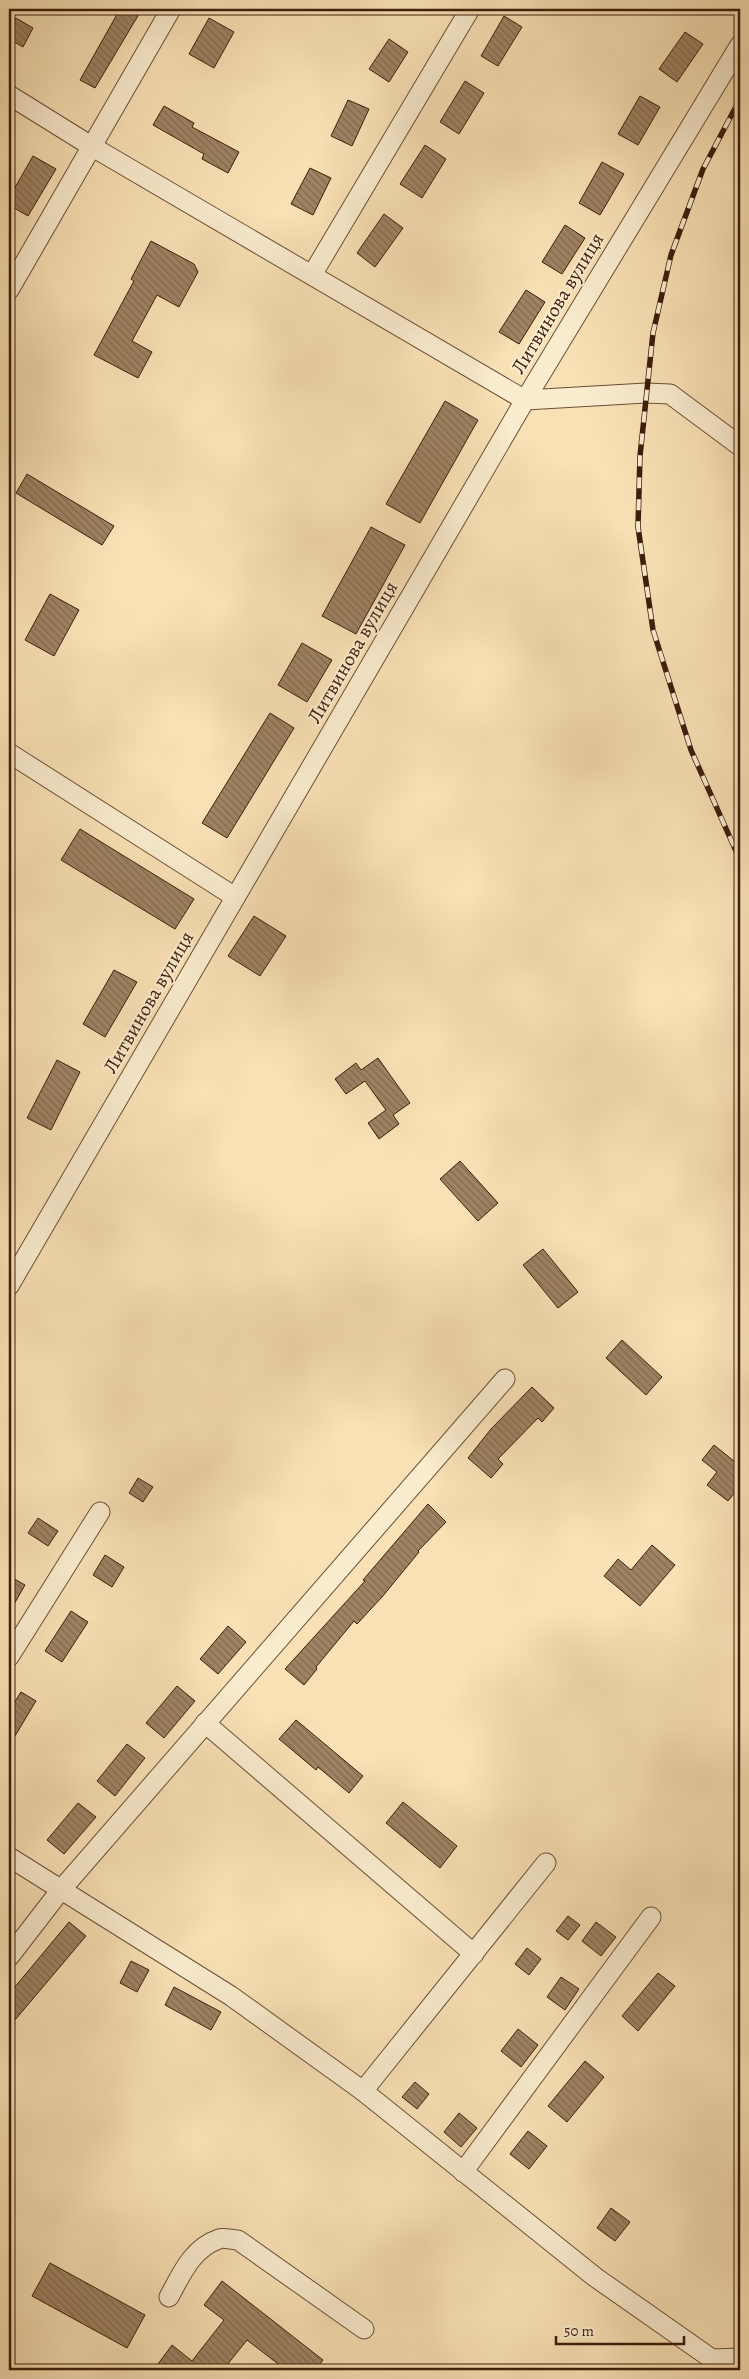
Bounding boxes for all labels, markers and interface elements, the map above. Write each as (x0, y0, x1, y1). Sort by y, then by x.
street label: Литвинова вулиця (505, 228, 610, 379)
street label: Литвинова вулиця (301, 576, 404, 728)
street label: Литвинова вулиця (97, 926, 200, 1078)
scale bar (556, 2314, 684, 2346)
text: 50 m (564, 2321, 594, 2341)

